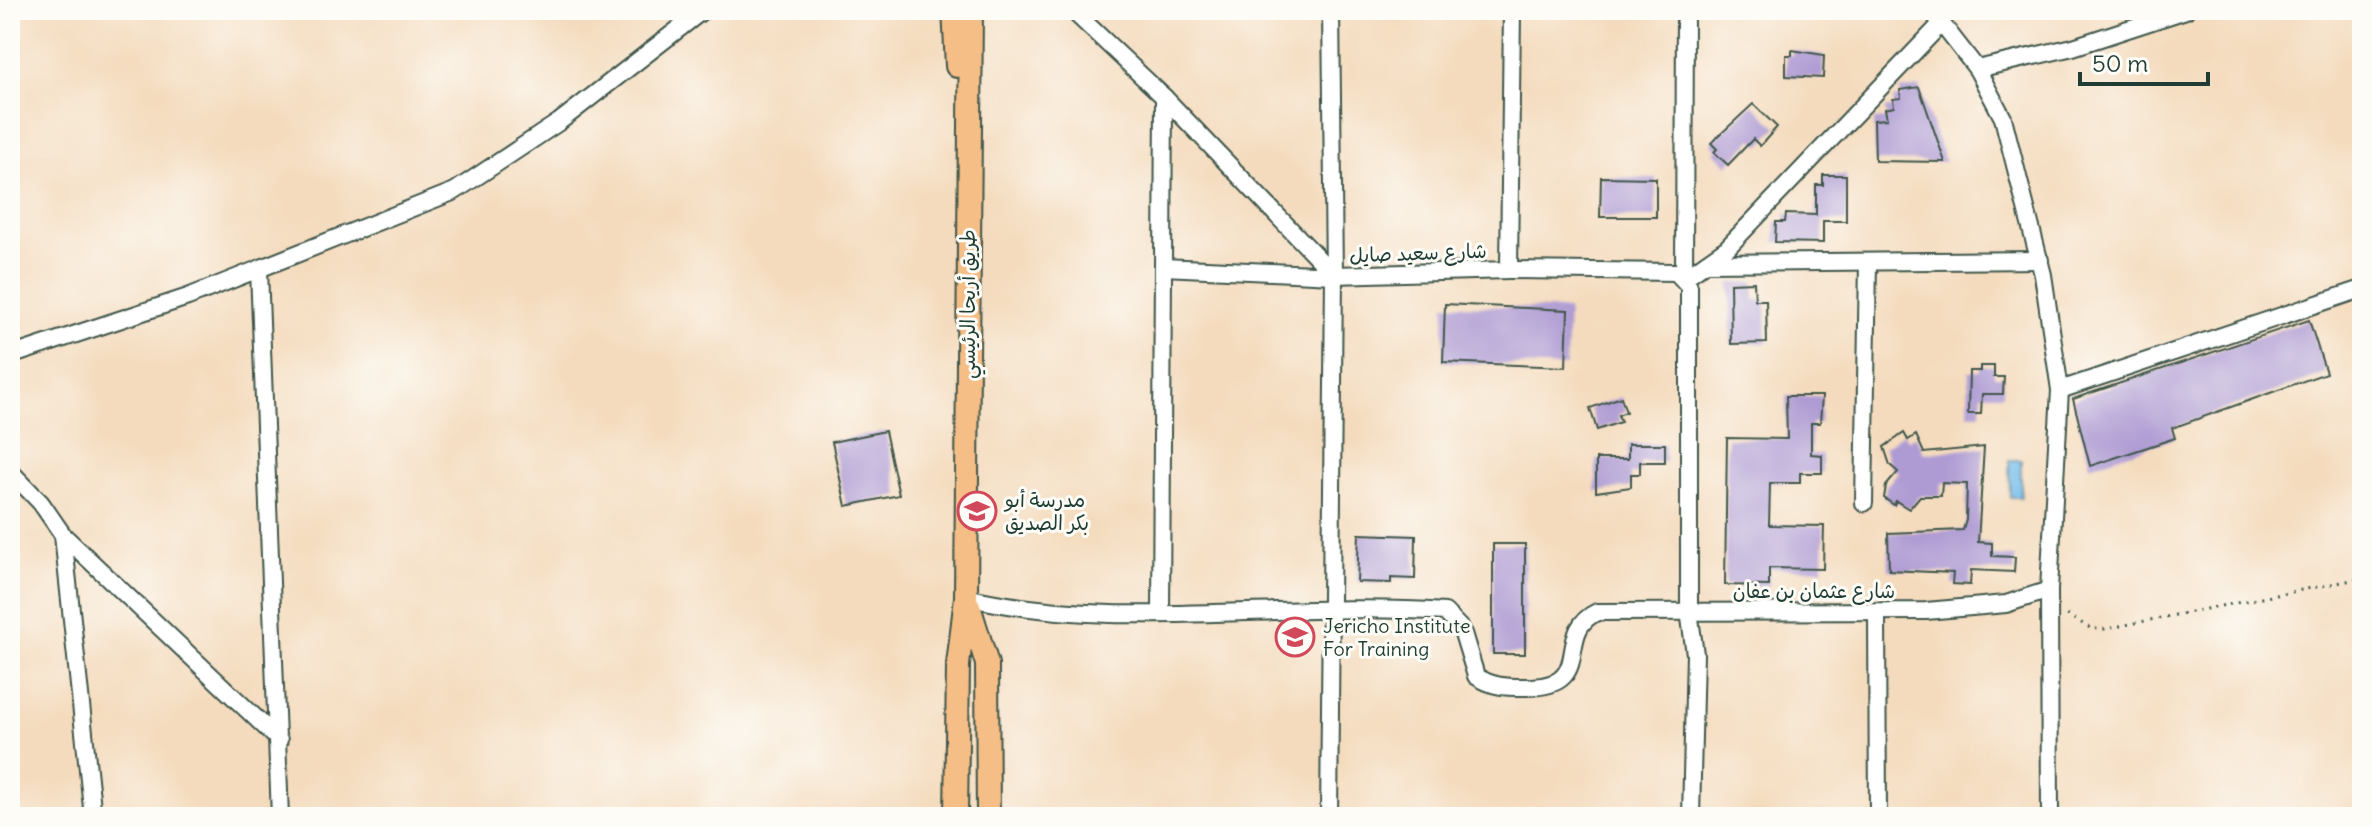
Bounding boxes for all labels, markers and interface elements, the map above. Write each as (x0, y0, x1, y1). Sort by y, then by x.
scale bar (2080, 36, 2208, 86)
text: 50 m (2092, 48, 2148, 78)
street label: طريق أريحا الرئيسي (955, 229, 986, 379)
street label: شارع سعيد صايل (1349, 238, 1487, 269)
place label: مدرسة أبو بكر الصديق (1003, 487, 1089, 535)
school or university icon: مدرسة أبو بكر الصديق (956, 490, 998, 532)
street label: شارع عثمان بن عفان (1733, 578, 1895, 605)
place label: Jericho Institute For Training (1323, 613, 1471, 661)
school or university icon: Jericho Institute For Training (1274, 616, 1316, 658)

